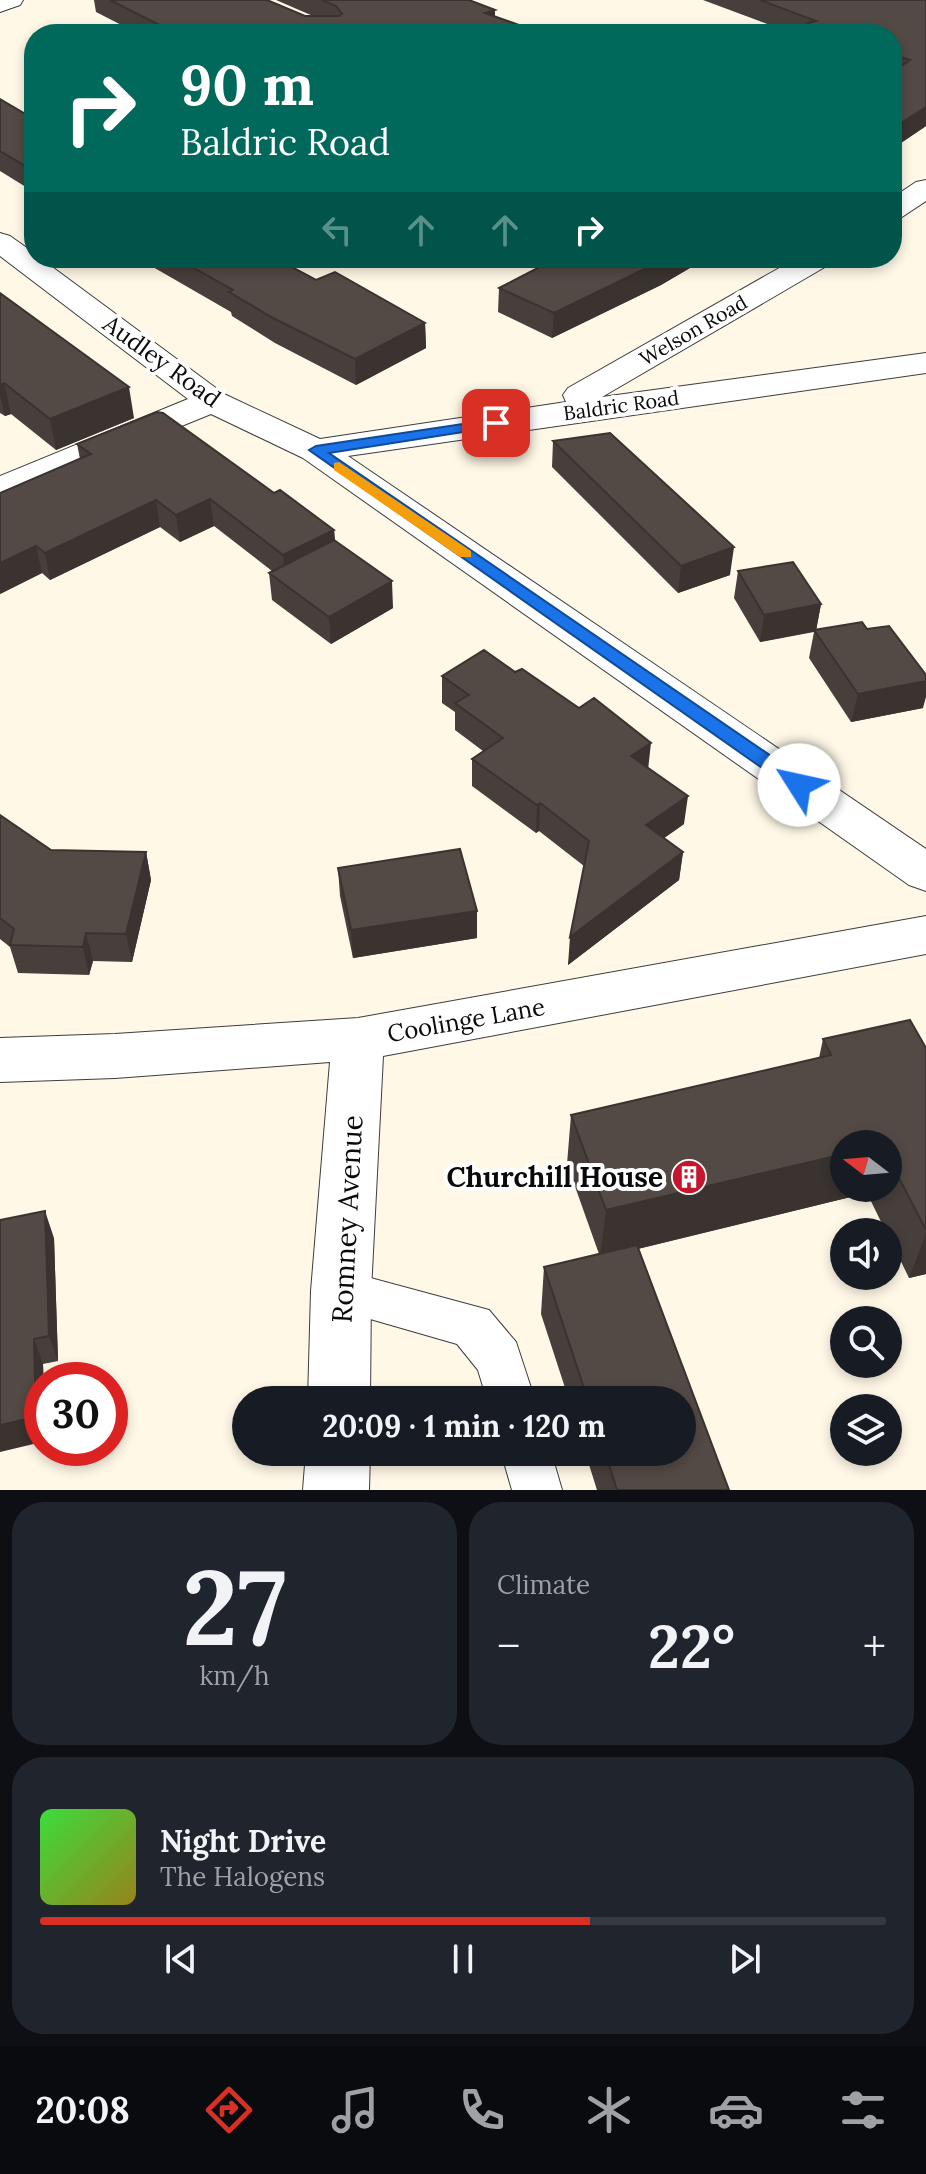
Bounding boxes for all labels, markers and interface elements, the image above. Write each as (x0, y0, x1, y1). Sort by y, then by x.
text: 90 m (180, 49, 314, 120)
icon: right (48, 56, 152, 160)
text: Baldric Road (180, 119, 390, 165)
icon: left (315, 208, 359, 252)
icon: ahead (399, 208, 443, 252)
icon: ahead (483, 208, 527, 252)
icon: right (567, 208, 611, 252)
street label: Welson Road (635, 289, 751, 371)
street label: Audley Road (96, 307, 227, 414)
street label: Baldric Road (561, 384, 681, 426)
pin (462, 389, 530, 457)
icon: arrive (474, 401, 518, 445)
position arrow (757, 743, 841, 827)
street label: Coolinge Lane (385, 991, 547, 1049)
street label: Romney Avenue (324, 1114, 370, 1324)
north arrow (830, 1130, 902, 1202)
map controls (830, 1130, 902, 1466)
building icon: Churchill House (670, 1158, 708, 1196)
place label: Churchill House (446, 1159, 663, 1195)
button: sound (830, 1218, 902, 1290)
button: search (830, 1306, 902, 1378)
speed limit sign: 30 (24, 1362, 128, 1466)
button: layers (830, 1394, 902, 1466)
text: 20:09 · 1 min · 120 m (322, 1407, 606, 1445)
text: 27 (182, 1540, 287, 1673)
text: Climate (497, 1568, 590, 1601)
text: 22° (648, 1608, 735, 1684)
text: − (497, 1618, 520, 1674)
text: + (863, 1618, 886, 1674)
text: km/h (199, 1659, 270, 1692)
text: Night Drive (160, 1822, 326, 1860)
text: The Halogens (160, 1860, 325, 1893)
icon: previous (159, 1937, 203, 1981)
icon: pause (441, 1937, 485, 1981)
icon: next (723, 1937, 767, 1981)
icon: directions (201, 2082, 257, 2138)
icon: music (327, 2082, 383, 2138)
icon: phone (454, 2082, 510, 2138)
icon: climate (581, 2082, 637, 2138)
icon: car (708, 2082, 764, 2138)
icon: filters (835, 2082, 891, 2138)
text: 20:08 (35, 2087, 130, 2133)

